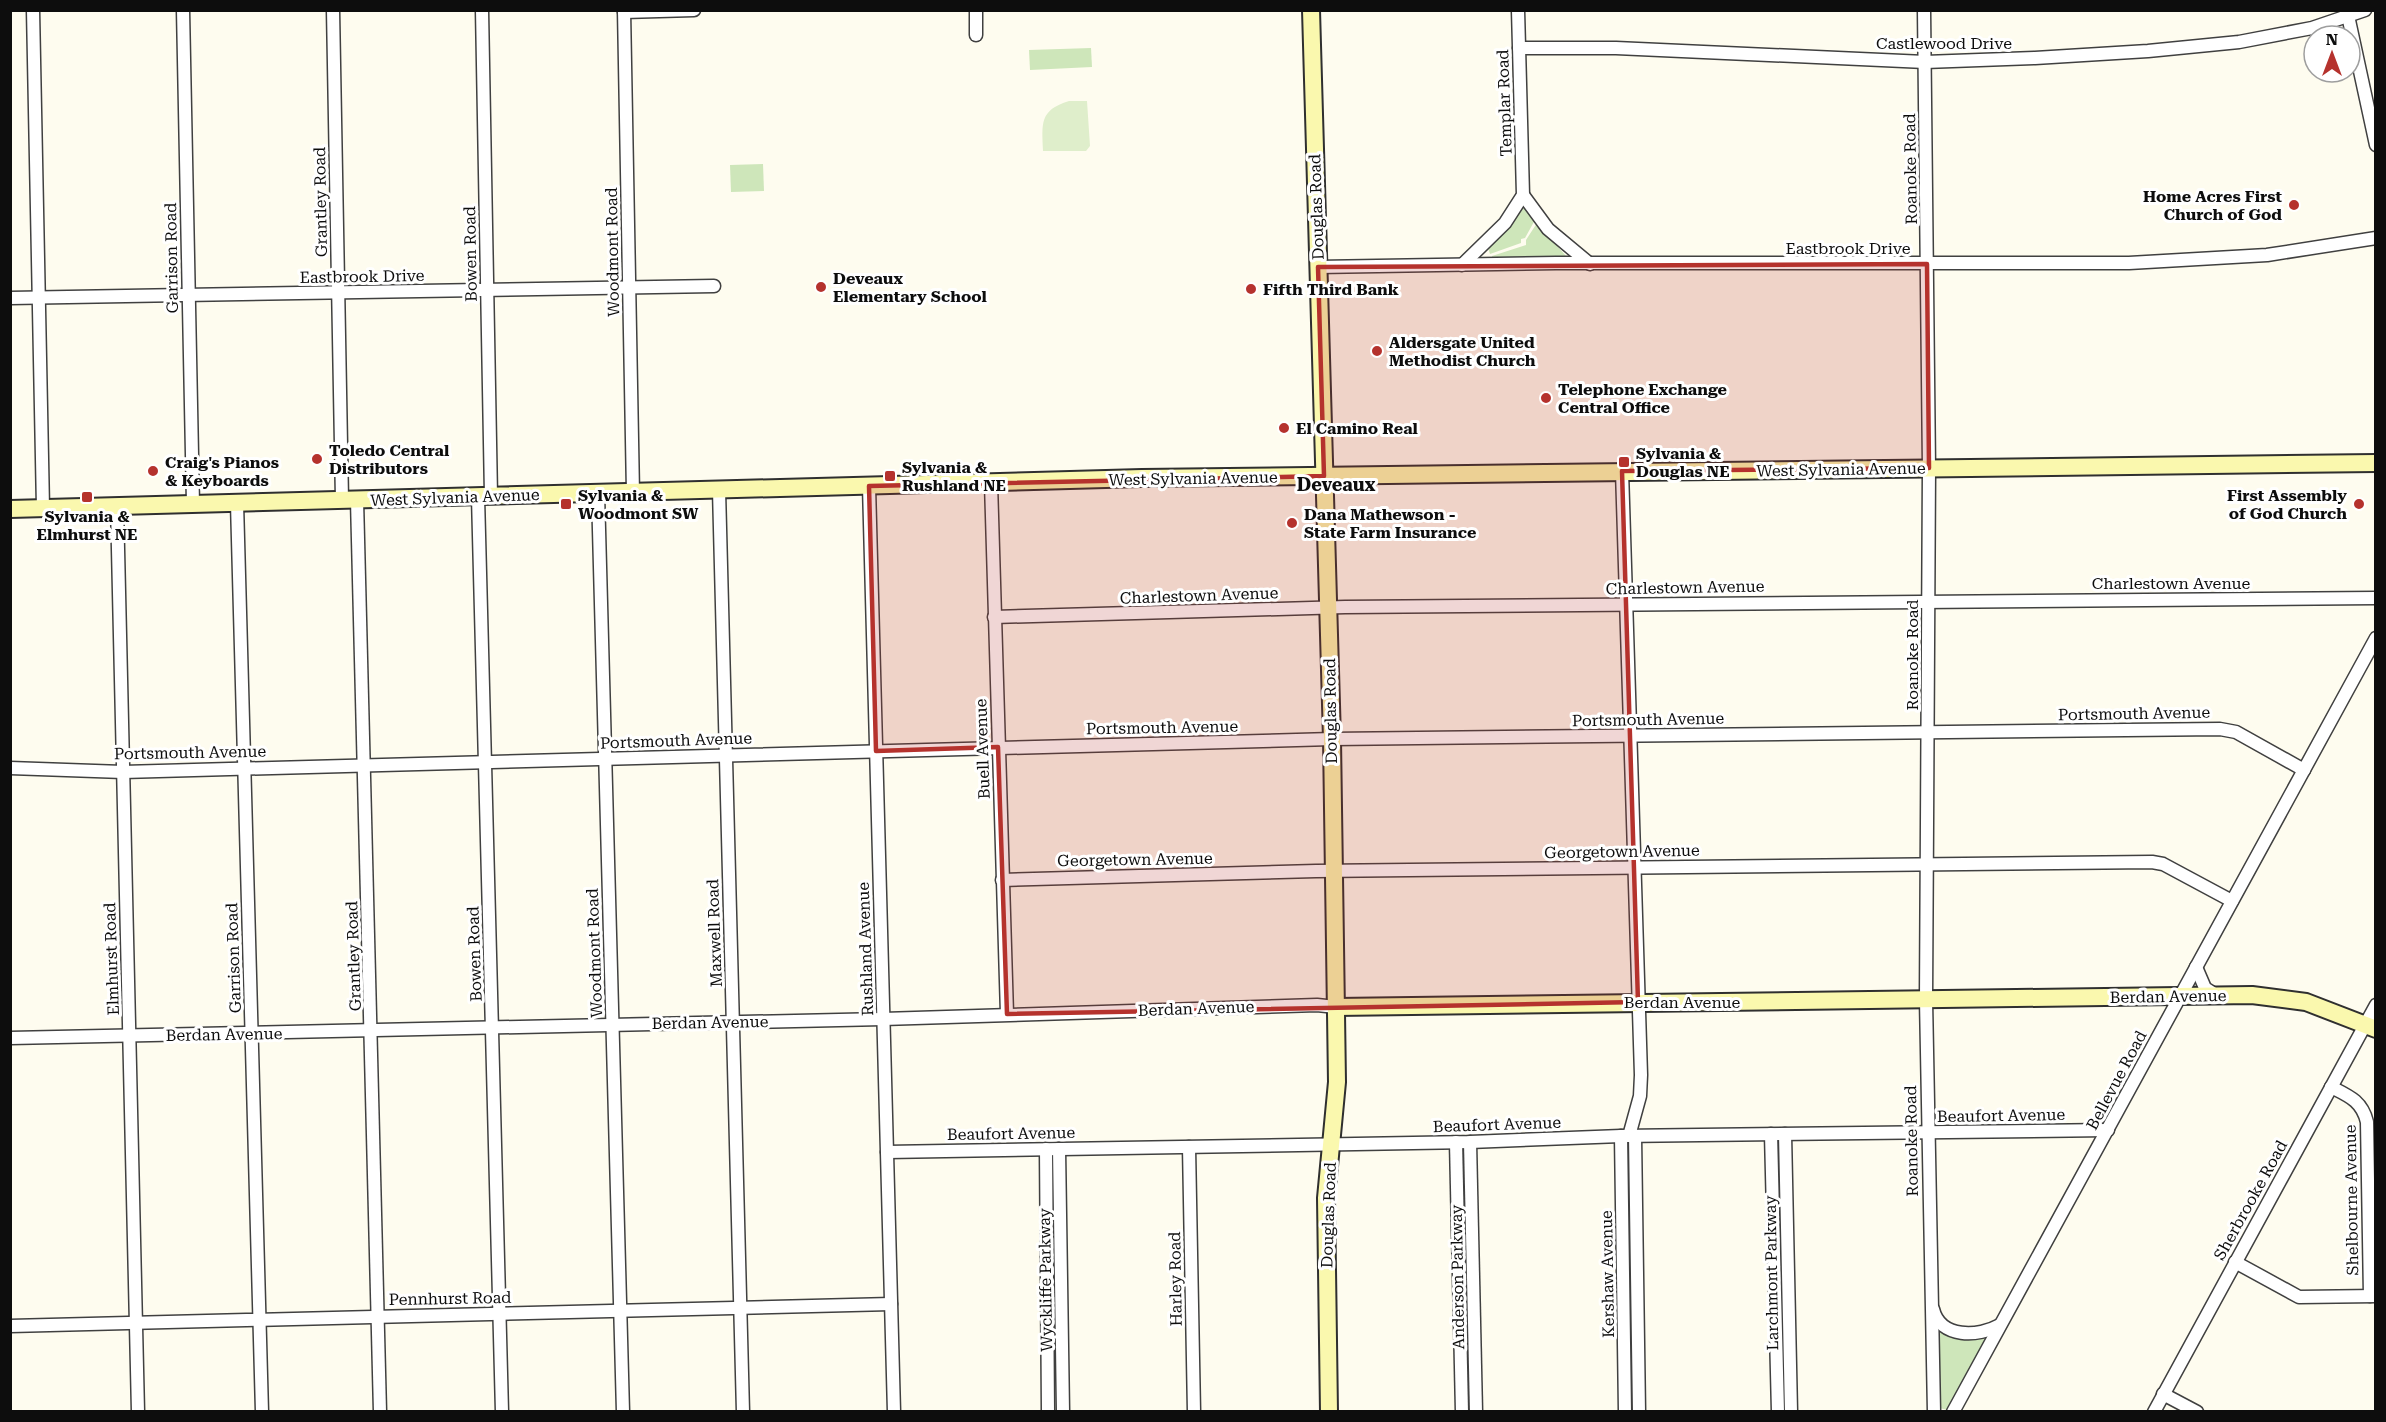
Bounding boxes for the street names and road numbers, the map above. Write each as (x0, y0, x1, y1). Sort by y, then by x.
street label: Castlewood Drive (1876, 34, 2012, 53)
street label: Templar Road (1493, 49, 1516, 157)
street label: Roanoke Road (1900, 113, 1921, 225)
street label: Grantley Road (310, 147, 331, 257)
street label: Douglas Road (1305, 154, 1328, 260)
street label: Woodmont Road (602, 187, 623, 317)
street label: Garrison Road (161, 202, 182, 314)
street label: Bowen Road (460, 206, 481, 302)
street label: Eastbrook Drive (1786, 239, 1911, 258)
street label: Eastbrook Drive (299, 266, 425, 287)
street label: West Sylvania Avenue (1756, 459, 1926, 480)
street label: West Sylvania Avenue (1108, 468, 1278, 489)
street label: West Sylvania Avenue (370, 485, 540, 510)
street label: Charlestown Avenue (2092, 574, 2251, 593)
street label: Charlestown Avenue (1606, 577, 1765, 598)
street label: Charlestown Avenue (1119, 583, 1279, 608)
street label: Roanoke Road (1903, 599, 1922, 711)
street label: Douglas Road (1320, 658, 1341, 764)
street label: Buell Avenue (971, 698, 994, 800)
street label: Portsmouth Avenue (2058, 703, 2211, 724)
street label: Portsmouth Avenue (1572, 709, 1725, 730)
street label: Portsmouth Avenue (1086, 717, 1239, 738)
street label: Portsmouth Avenue (600, 728, 753, 753)
street label: Portsmouth Avenue (114, 742, 267, 763)
street label: Georgetown Avenue (1544, 841, 1700, 862)
street label: Georgetown Avenue (1057, 849, 1213, 870)
street label: Maxwell Road (703, 878, 726, 987)
street label: Rushland Avenue (854, 881, 877, 1016)
street label: Woodmont Road (583, 888, 606, 1018)
street label: Grantley Road (342, 901, 365, 1011)
street label: Elmhurst Road (100, 902, 123, 1016)
street label: Garrison Road (222, 902, 245, 1014)
street label: Bowen Road (463, 906, 486, 1002)
street label: Berdan Avenue (2110, 986, 2227, 1007)
street label: Berdan Avenue (1624, 993, 1741, 1012)
street label: Berdan Avenue (1137, 997, 1255, 1020)
street label: Berdan Avenue (652, 1012, 769, 1033)
street label: Berdan Avenue (166, 1024, 283, 1045)
street label: Bellevue Road (2082, 1027, 2151, 1133)
street label: Roanoke Road (1901, 1085, 1922, 1197)
street label: Beaufort Avenue (1937, 1105, 2066, 1126)
street label: Beaufort Avenue (1433, 1113, 1562, 1136)
street label: Beaufort Avenue (947, 1123, 1076, 1144)
street label: Shelbourne Avenue (2341, 1124, 2362, 1276)
street label: Sherbrooke Road (2210, 1137, 2291, 1263)
street label: Douglas Road (1317, 1162, 1340, 1268)
street label: Larchmont Parkway (1761, 1195, 1782, 1351)
street label: Anderson Parkway (1447, 1204, 1468, 1349)
street label: Wyckliffe Parkway (1035, 1207, 1056, 1352)
street label: Kershaw Avenue (1597, 1210, 1618, 1338)
street label: Harley Road (1165, 1231, 1186, 1327)
street label: Pennhurst Road (388, 1288, 512, 1309)

